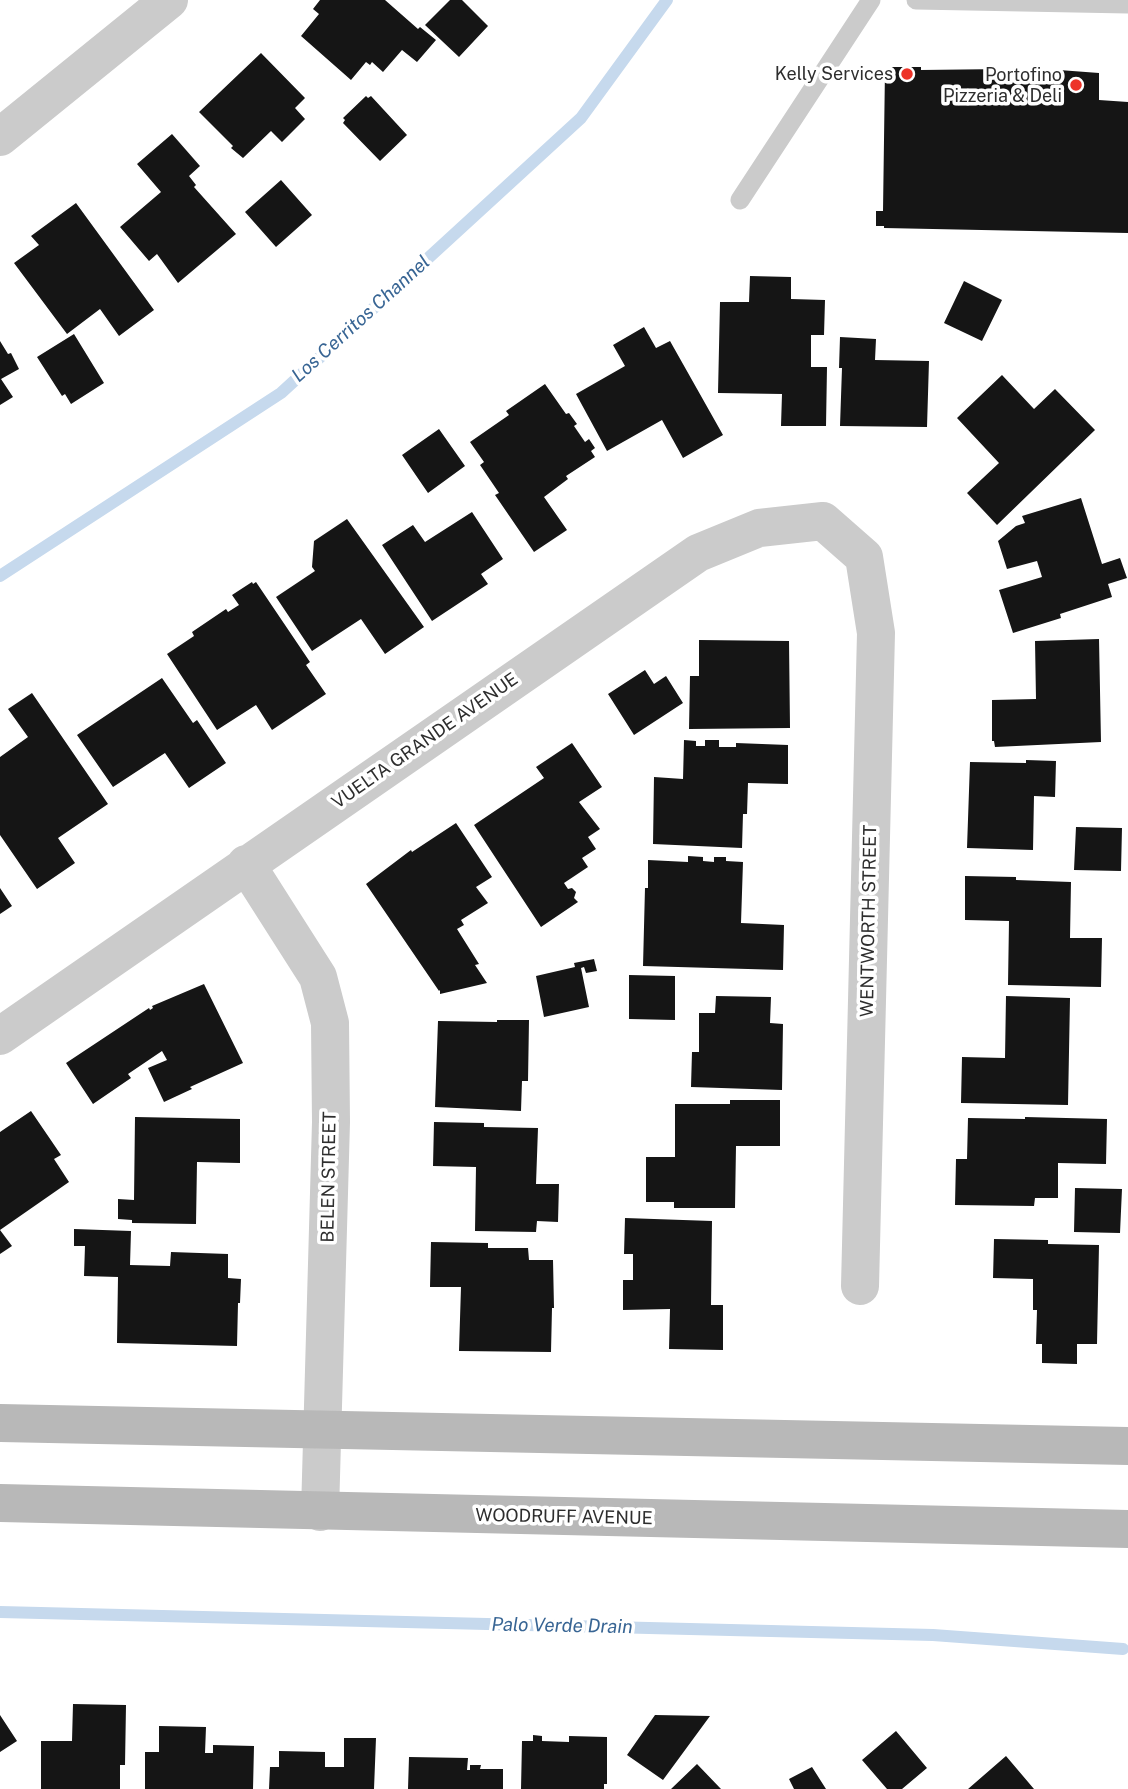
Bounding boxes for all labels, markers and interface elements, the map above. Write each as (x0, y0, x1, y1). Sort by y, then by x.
place label: Kelly Services (775, 63, 893, 85)
place label: Portofino Pizzeria & Deli (943, 64, 1062, 106)
marker: Kelly Services (899, 66, 915, 82)
marker: Portofino Pizzeria & Deli (1068, 77, 1084, 93)
water label: Los Cerritos Channel (287, 251, 435, 387)
street label: VUELTA GRANDE AVENUE (328, 668, 522, 814)
street label: WENTWORTH STREET (857, 825, 881, 1017)
street label: BELEN STREET (317, 1111, 341, 1243)
street label: WOODRUFF AVENUE (475, 1505, 653, 1529)
water label: Palo Verde Drain (491, 1613, 633, 1639)

